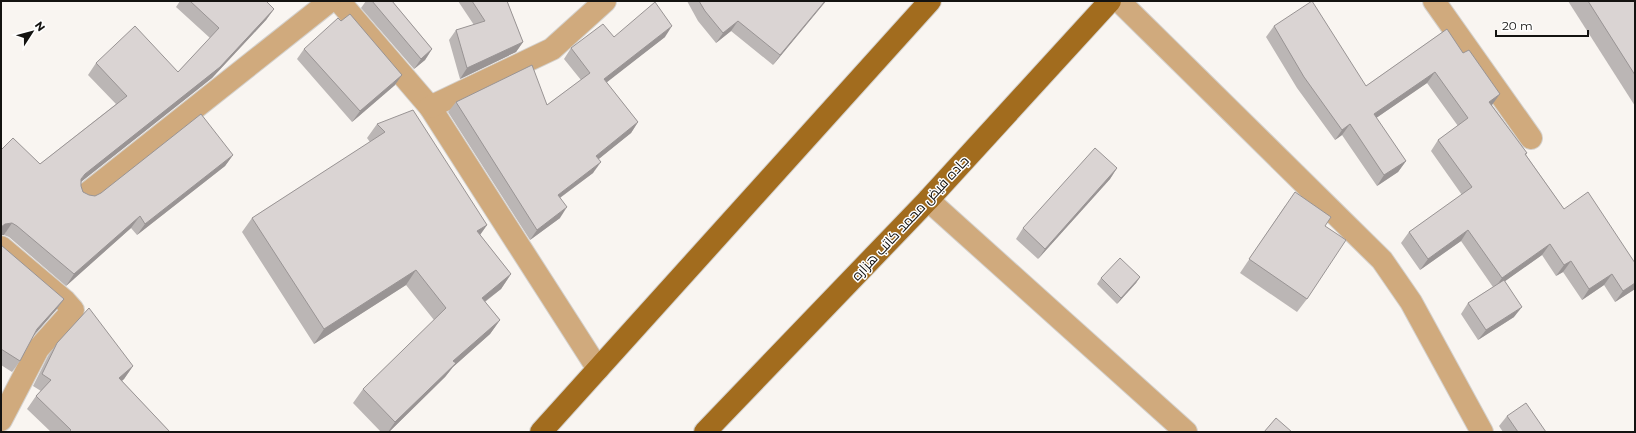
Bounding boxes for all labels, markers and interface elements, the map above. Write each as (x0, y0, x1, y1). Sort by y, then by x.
north arrow (12, 12, 52, 52)
scale bar (1496, 12, 1588, 38)
text: N (32, 18, 48, 34)
text: 20 m (1502, 18, 1533, 33)
street label: جاده فیض محمد کاتب هزاره (847, 152, 973, 284)

